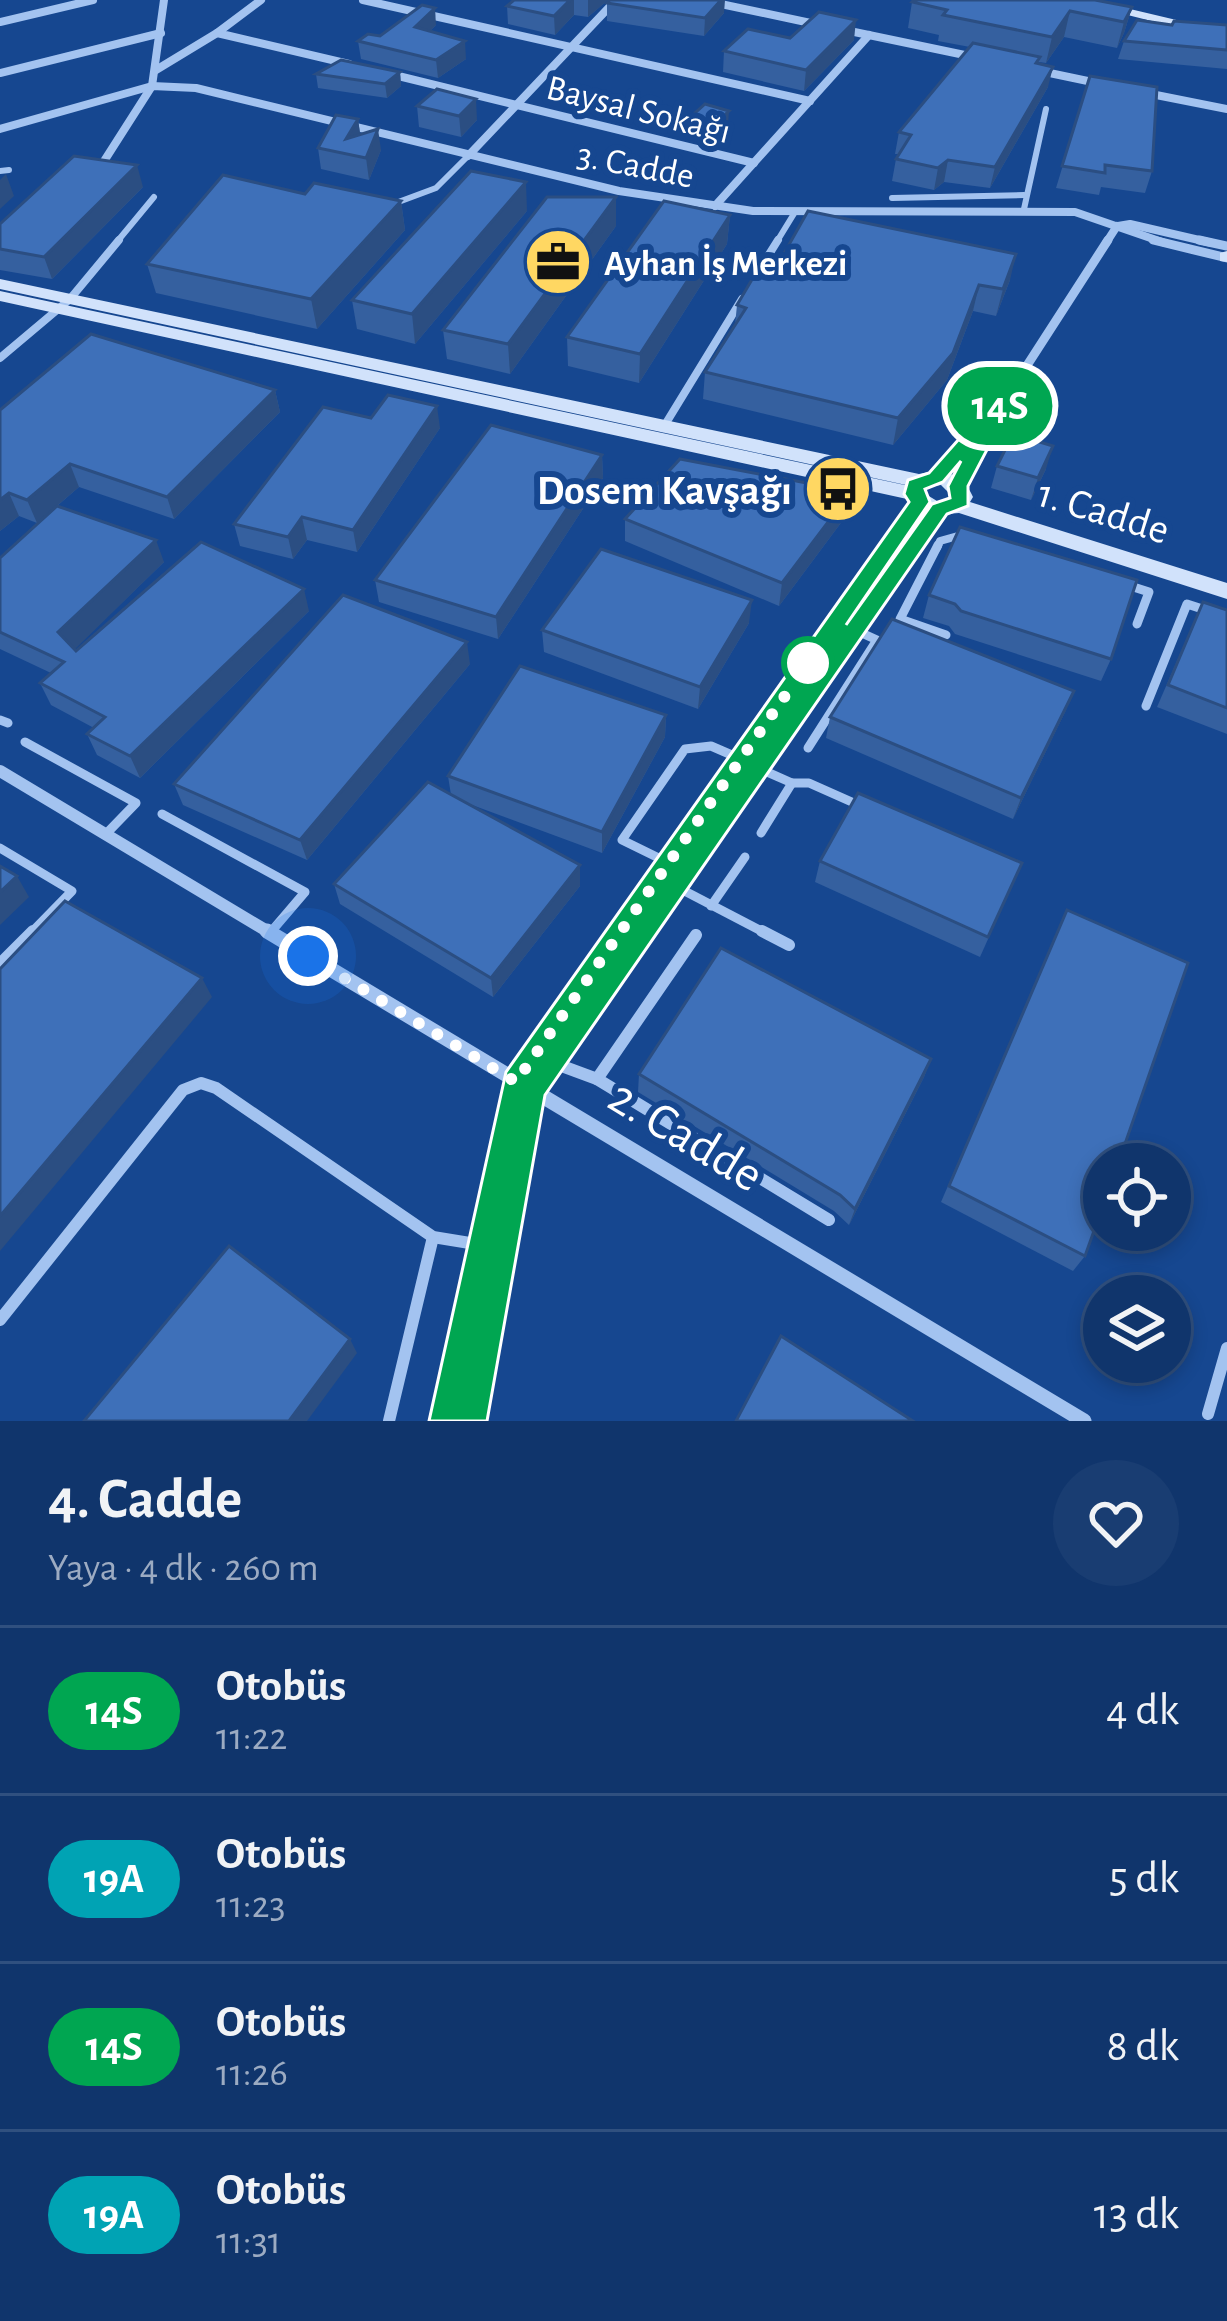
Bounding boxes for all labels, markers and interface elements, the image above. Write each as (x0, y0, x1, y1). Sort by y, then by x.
street label: Baysal Sokağı (543, 70, 734, 150)
street label: 3. Cadde (574, 137, 697, 195)
office icon: Ayhan İş Merkezi (523, 227, 593, 297)
place label: Ayhan İş Merkezi (604, 243, 847, 282)
line badge: 14S (931, 367, 1069, 445)
text: 14S (971, 385, 1029, 427)
bus stop icon: Dosem Kavşağı (803, 454, 873, 524)
place label: Dosem Kavşağı (537, 470, 792, 512)
street label: 1. Cadde (1033, 472, 1174, 552)
unlabelled marker (783, 638, 833, 688)
your location (278, 926, 338, 986)
street label: 2. Cadde (600, 1071, 772, 1202)
map controls (1083, 1143, 1191, 1383)
button: locate (1083, 1143, 1191, 1251)
button: layers (1083, 1275, 1191, 1383)
button: heart (1053, 1460, 1179, 1586)
text: 4. Cadde (48, 1471, 242, 1528)
text: Yaya · 4 dk · 260 m (48, 1549, 319, 1588)
text: Otobüs (216, 1664, 346, 1709)
text: 4 dk (1106, 1688, 1179, 1733)
text: 14S (85, 1690, 143, 1732)
text: 11:22 (216, 1718, 287, 1757)
text: Otobüs (216, 1832, 346, 1877)
text: 5 dk (1109, 1856, 1179, 1901)
text: 19A (84, 1858, 144, 1900)
text: 11:23 (216, 1886, 286, 1925)
text: Otobüs (216, 2000, 346, 2045)
text: 8 dk (1106, 2024, 1179, 2069)
text: 14S (85, 2026, 143, 2068)
text: 11:26 (216, 2054, 288, 2093)
text: Otobüs (216, 2168, 346, 2213)
text: 13 dk (1094, 2192, 1179, 2237)
text: 19A (84, 2194, 144, 2236)
text: 11:31 (216, 2222, 281, 2261)

